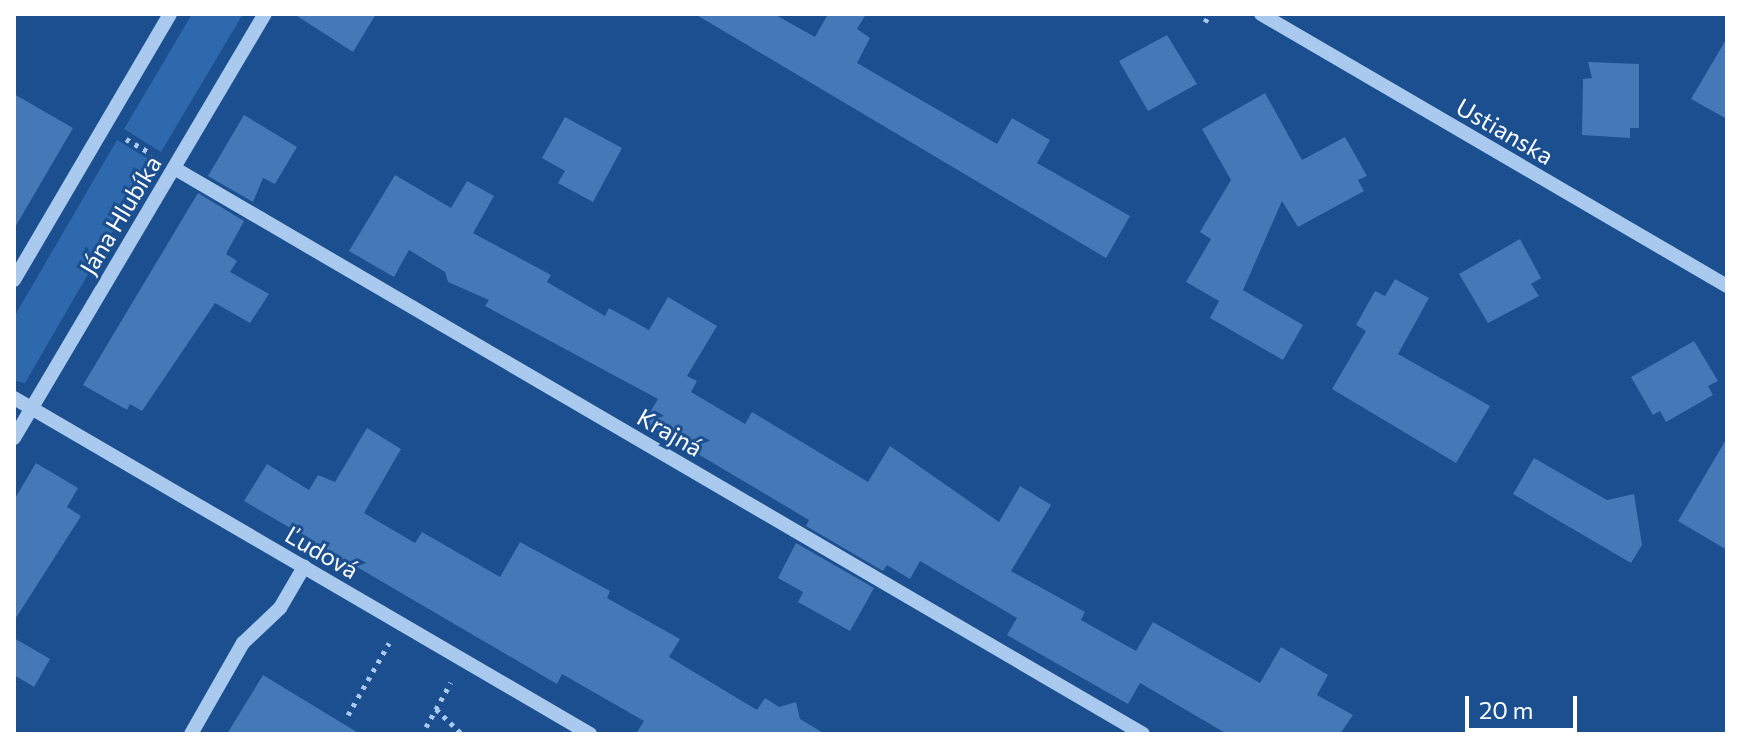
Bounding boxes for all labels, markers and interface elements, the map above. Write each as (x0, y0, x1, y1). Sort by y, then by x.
street label: Ustianska (1451, 92, 1559, 170)
street label: Jána Hlubíka (73, 150, 167, 280)
street label: Krajná (632, 402, 708, 462)
street label: Ľudová (280, 520, 364, 584)
scale bar (1469, 680, 1581, 730)
text: 20 m (1479, 695, 1533, 724)

